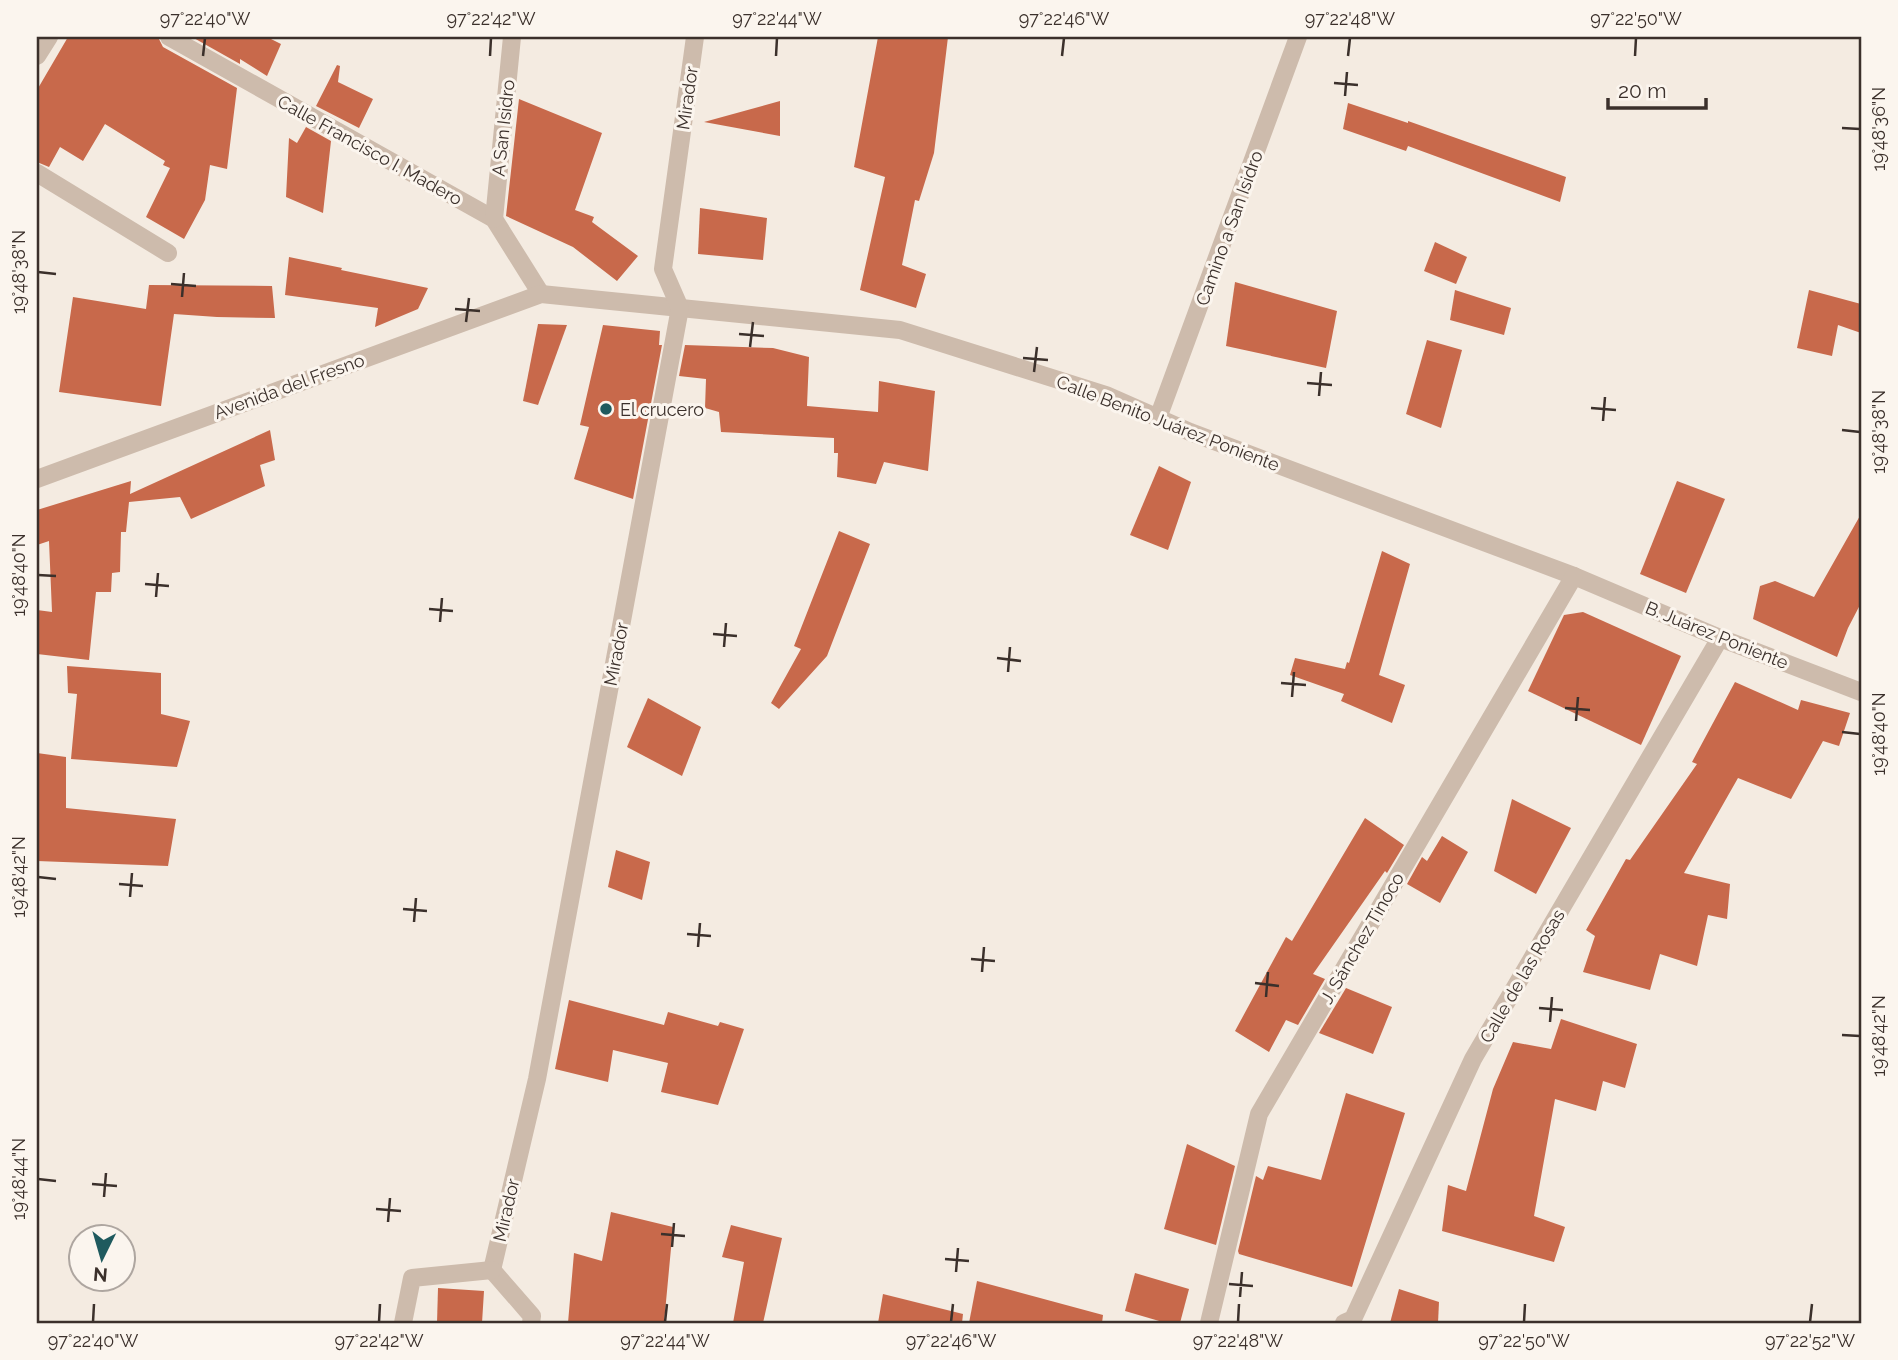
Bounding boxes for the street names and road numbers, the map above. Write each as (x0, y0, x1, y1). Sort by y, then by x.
street label: Mirador (672, 64, 702, 131)
street label: A San Isidro (487, 78, 519, 177)
street label: Calle Francisco I. Madero (274, 90, 466, 210)
street label: Camino a San Isidro (1191, 147, 1267, 308)
street label: Avenida del Fresno (211, 349, 367, 423)
street label: Calle Benito Juárez Poniente (1053, 371, 1283, 475)
street label: B. Juárez Poniente (1643, 597, 1792, 673)
street label: Mirador (600, 620, 633, 687)
street label: J. Sánchez Tinoco (1316, 868, 1408, 1007)
street label: Calle de las Rosas (1475, 905, 1569, 1047)
street label: Mirador (489, 1176, 524, 1244)

